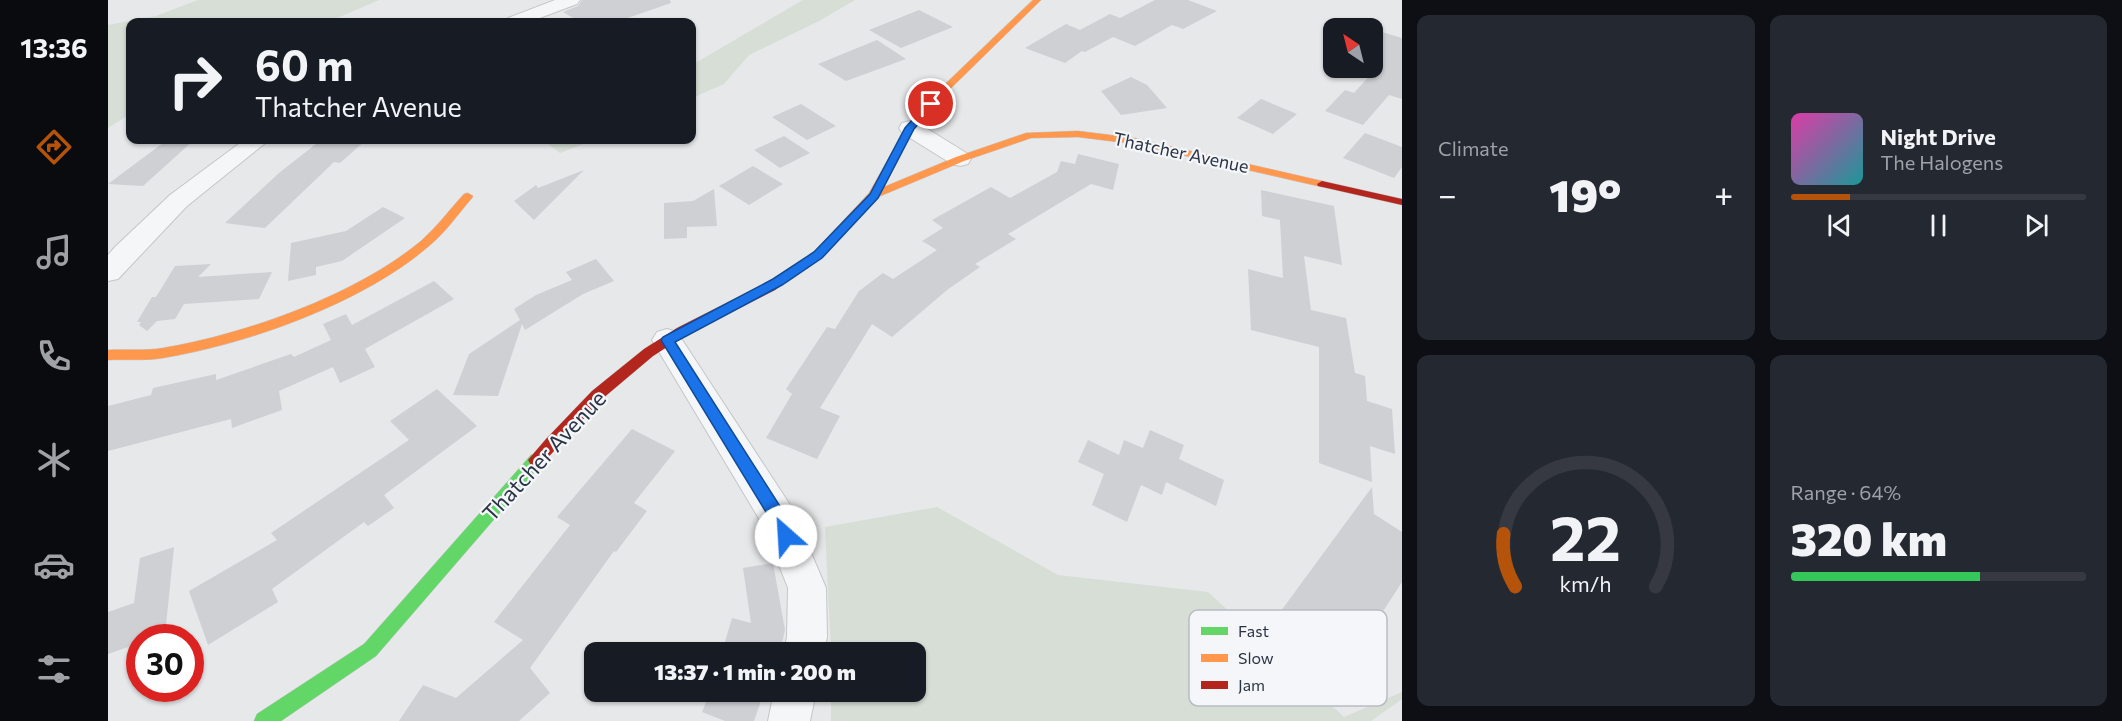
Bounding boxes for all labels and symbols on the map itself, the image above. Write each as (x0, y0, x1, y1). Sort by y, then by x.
north arrow (1323, 18, 1383, 78)
pin (905, 78, 956, 129)
street label: Thatcher Avenue (1111, 127, 1251, 177)
street label: Thatcher Avenue (476, 385, 611, 526)
position arrow (754, 504, 818, 568)
legend (1189, 610, 1387, 706)
text: Fast (1238, 621, 1269, 640)
speed limit sign: 30 (126, 624, 204, 702)
text: Slow (1238, 648, 1274, 667)
text: Jam (1238, 675, 1265, 694)

